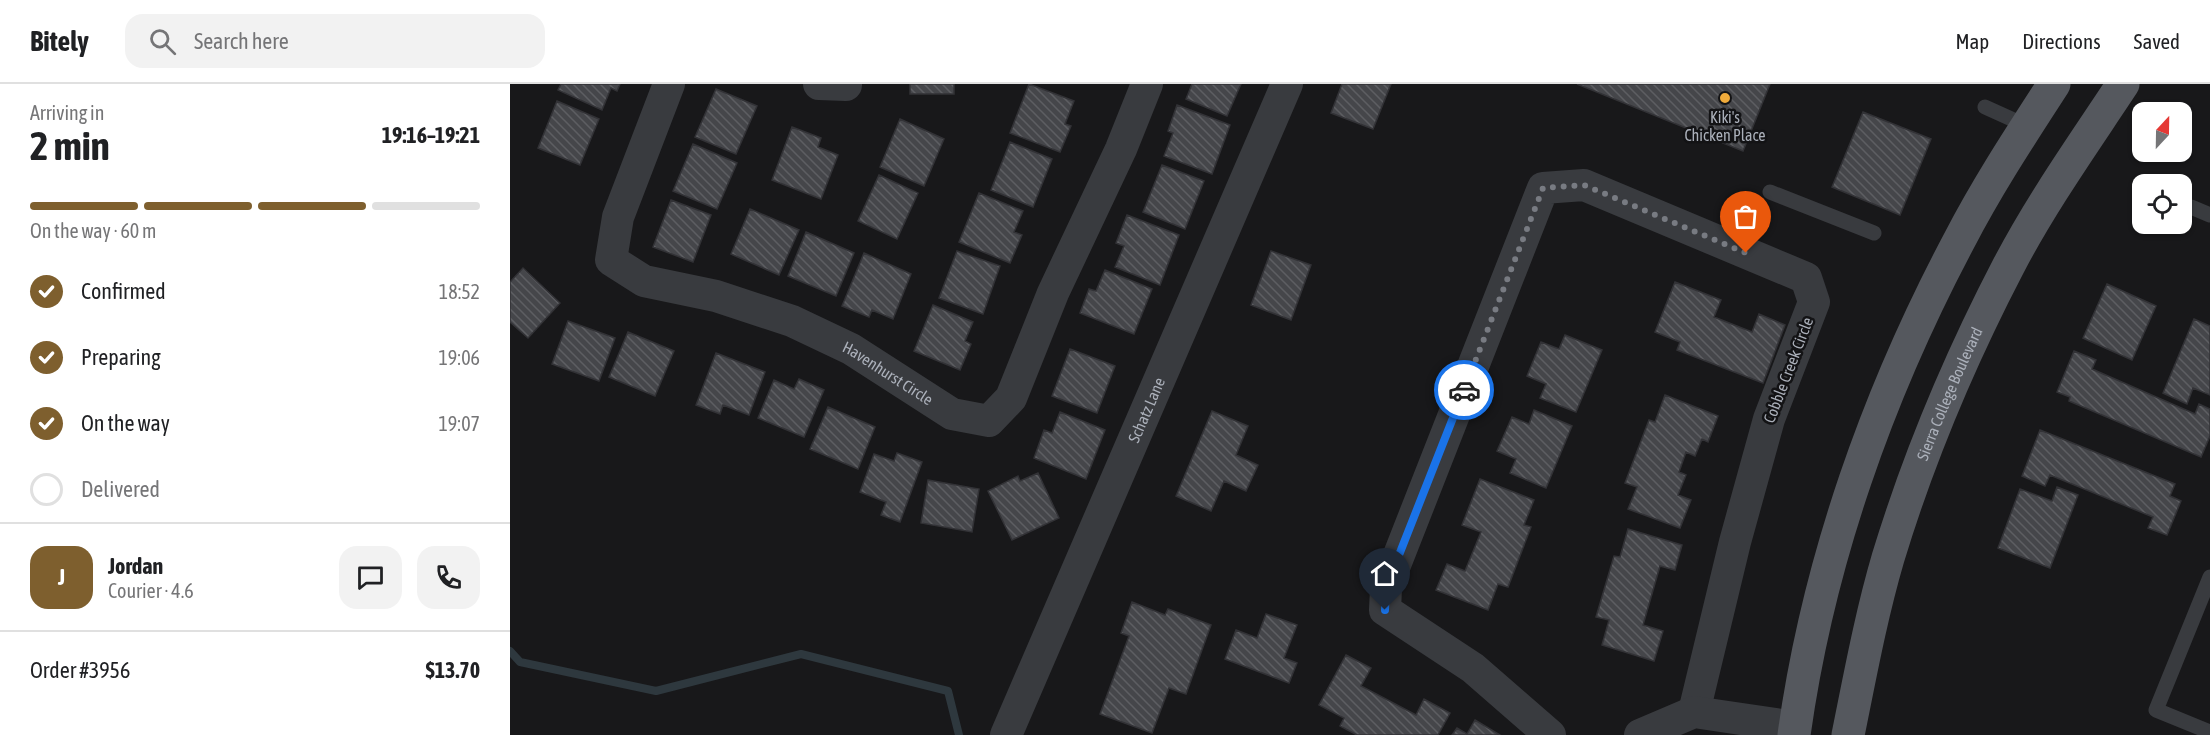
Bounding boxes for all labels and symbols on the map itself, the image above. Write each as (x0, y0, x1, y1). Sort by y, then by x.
marker: Kiki's Chicken Place (1718, 91, 1732, 105)
north arrow (2132, 102, 2192, 162)
place label: Kiki's Chicken Place (1684, 108, 1766, 144)
pin (1720, 191, 1771, 253)
street label: Cobble Creek Circle (1760, 315, 1816, 425)
street label: Sierra College Boulevard (1913, 324, 1986, 463)
street label: Havenhurst Circle (840, 337, 937, 408)
courier (1434, 360, 1494, 420)
street label: Schatz Lane (1124, 375, 1168, 445)
pin (1359, 548, 1410, 610)

